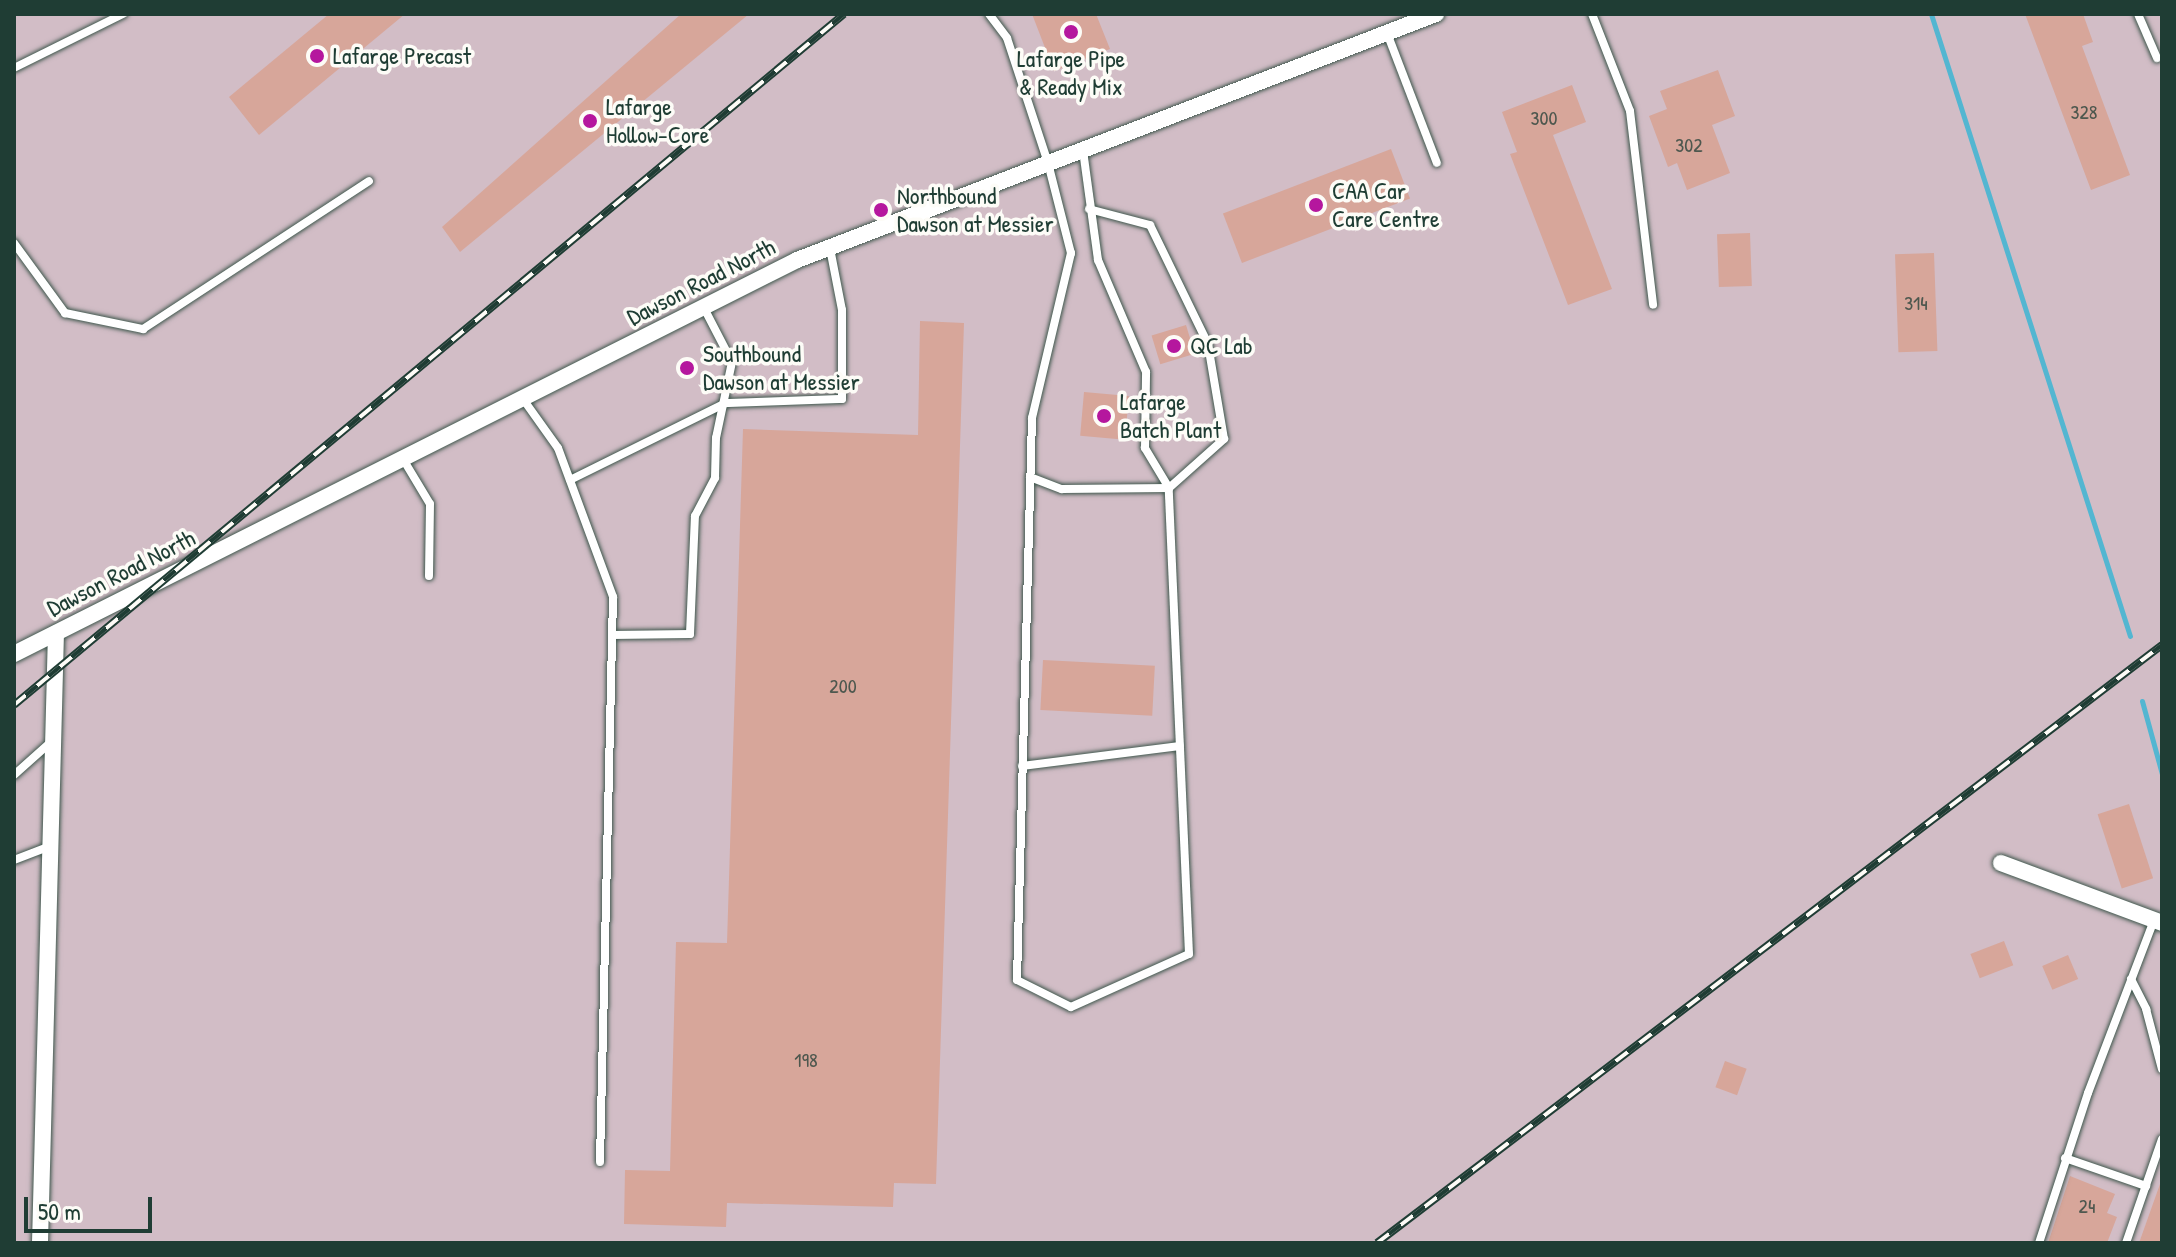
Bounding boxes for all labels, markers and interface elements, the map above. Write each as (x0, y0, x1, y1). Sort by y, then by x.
marker: Lafarge Pipe & Ready Mix (1062, 23, 1080, 41)
place label: Lafarge Precast (333, 42, 471, 70)
place label: Lafarge Pipe & Ready Mix (1017, 45, 1125, 101)
marker: Lafarge Precast (308, 47, 326, 65)
place label: Lafarge Hollow-Core (606, 93, 709, 149)
house number: 328 (2071, 99, 2097, 123)
house number: 300 (1531, 105, 1557, 129)
marker: Lafarge Hollow-Core (581, 112, 599, 130)
house number: 302 (1675, 132, 1703, 156)
place label: CAA Car Care Centre (1332, 177, 1439, 233)
place label: Northbound Dawson at Messier (897, 182, 1054, 238)
marker: CAA Car Care Centre (1307, 196, 1325, 214)
marker: Northbound Dawson at Messier (872, 201, 890, 219)
street label: Dawson Road North (622, 232, 780, 332)
house number: 314 (1904, 290, 1928, 314)
place label: QC Lab (1190, 332, 1253, 360)
marker: QC Lab (1165, 337, 1183, 355)
place label: Southbound Dawson at Messier (703, 340, 860, 396)
marker: Southbound Dawson at Messier (678, 359, 696, 377)
place label: Lafarge Batch Plant (1120, 388, 1221, 444)
marker: Lafarge Batch Plant (1095, 407, 1113, 425)
street label: Dawson Road North (42, 523, 200, 623)
house number: 200 (829, 673, 857, 697)
house number: 198 (794, 1047, 818, 1071)
scale bar (28, 1181, 156, 1231)
house number: 24 (2079, 1193, 2095, 1217)
text: 50 m (38, 1195, 81, 1227)

